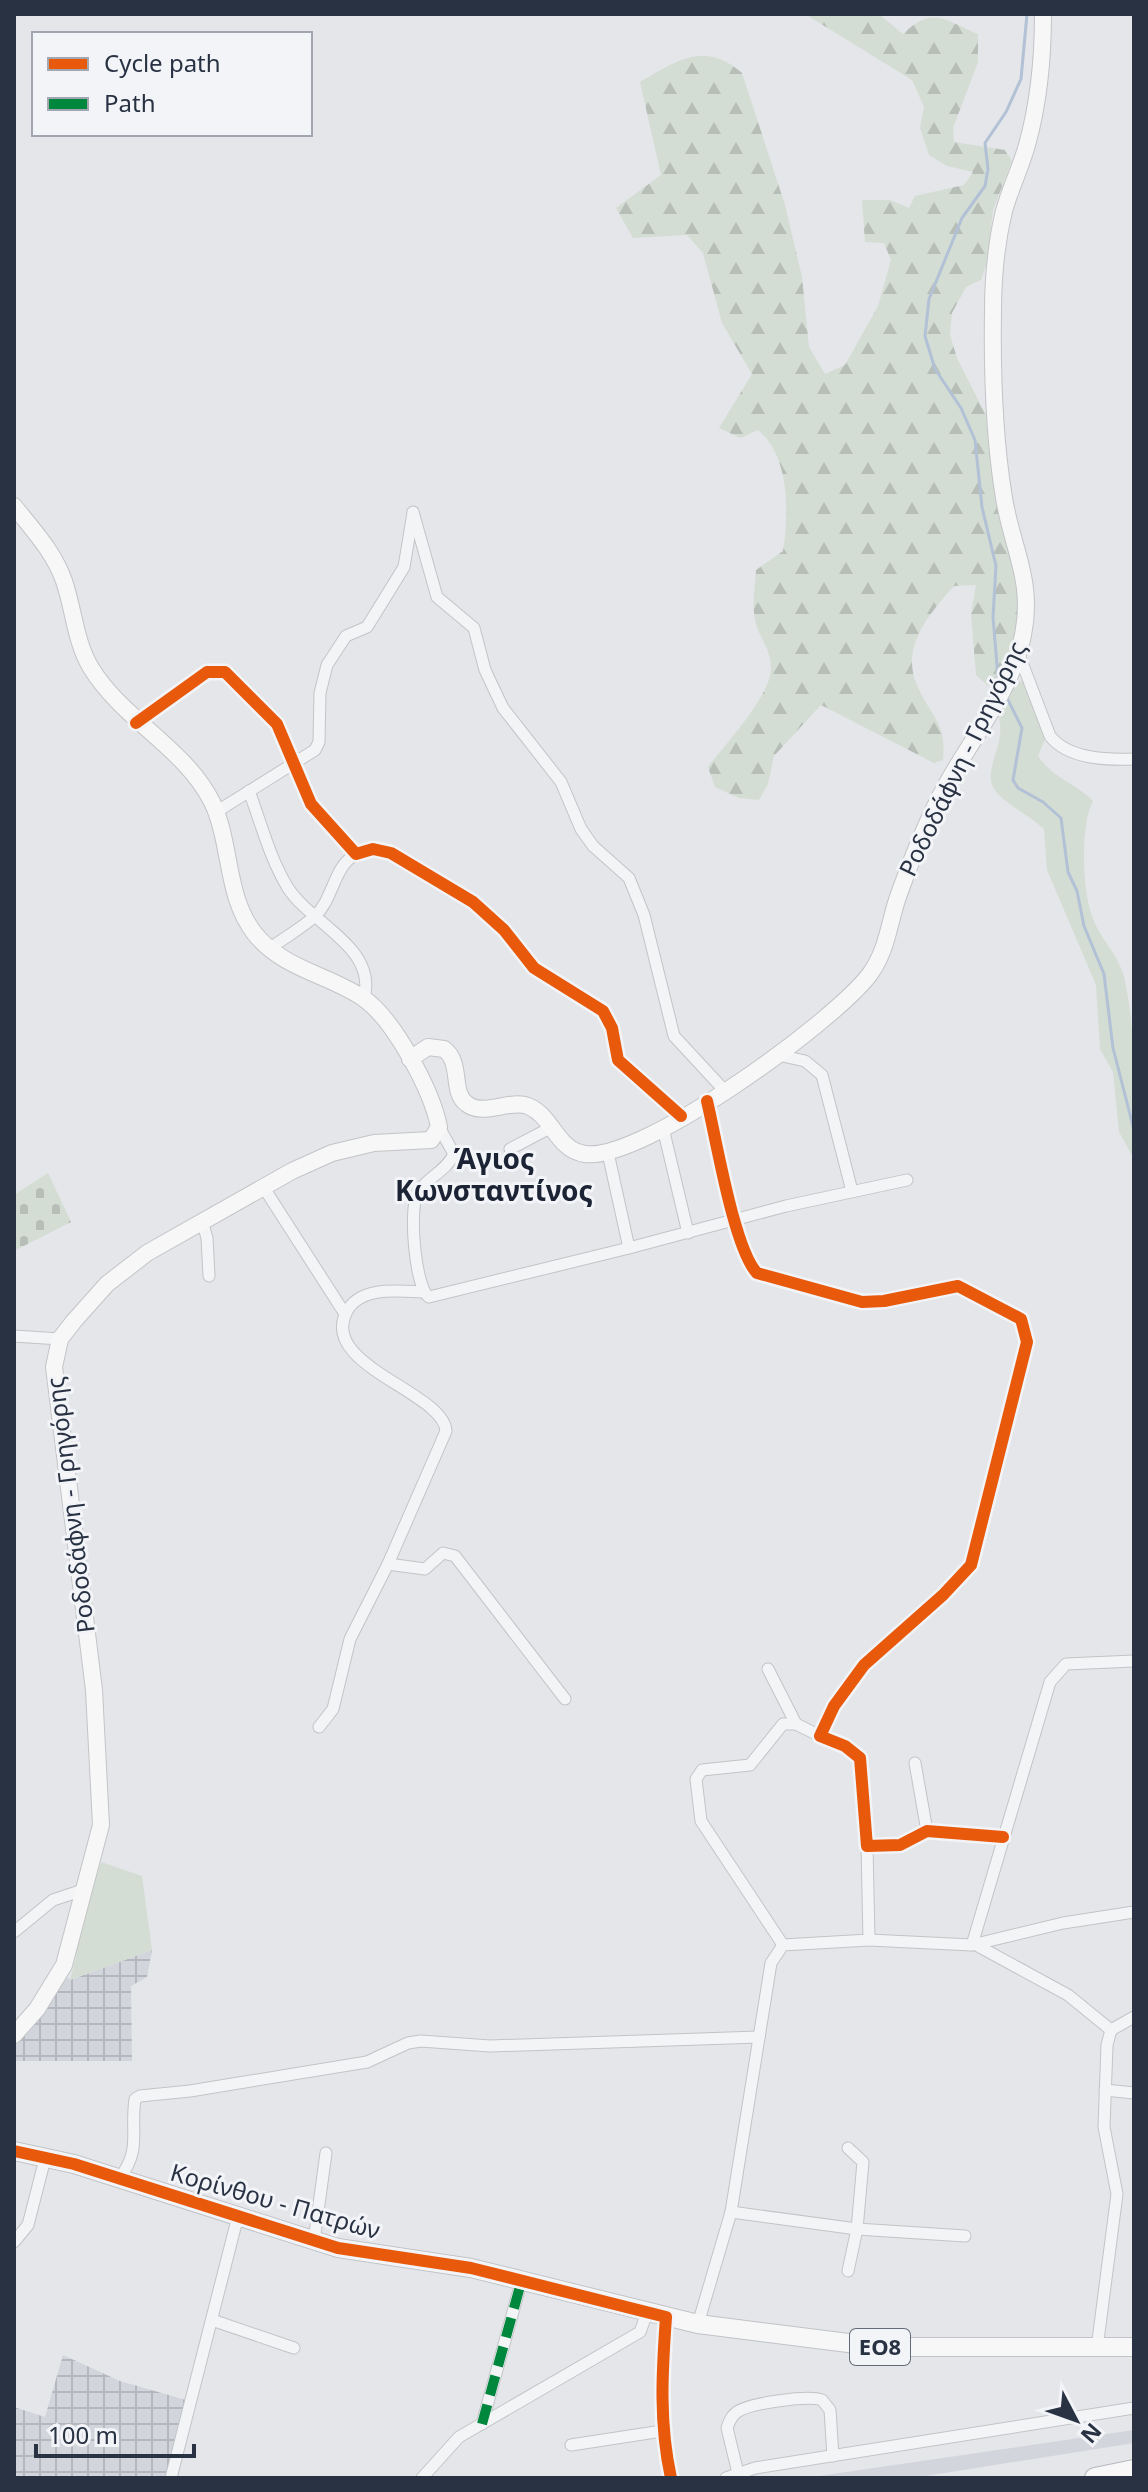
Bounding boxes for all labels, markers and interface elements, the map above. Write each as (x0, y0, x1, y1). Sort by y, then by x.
legend (32, 32, 312, 136)
text: Cycle path (104, 46, 221, 79)
text: Path (104, 86, 155, 119)
street label: Ροδοδάφνη - Γρηγόρης (890, 635, 1033, 881)
district label: Άγιος Κωνσταντίνος (395, 1139, 593, 1209)
street label: Ροδοδάφνη - Γρηγόρης (37, 1375, 102, 1635)
street label: Κορίνθου - Πατρών (167, 2155, 384, 2246)
road number: ΕΟ8 (850, 2329, 910, 2365)
north arrow (1036, 2380, 1116, 2460)
scale bar (36, 2408, 194, 2458)
text: N (1075, 2417, 1109, 2450)
text: 100 m (48, 2418, 118, 2451)

